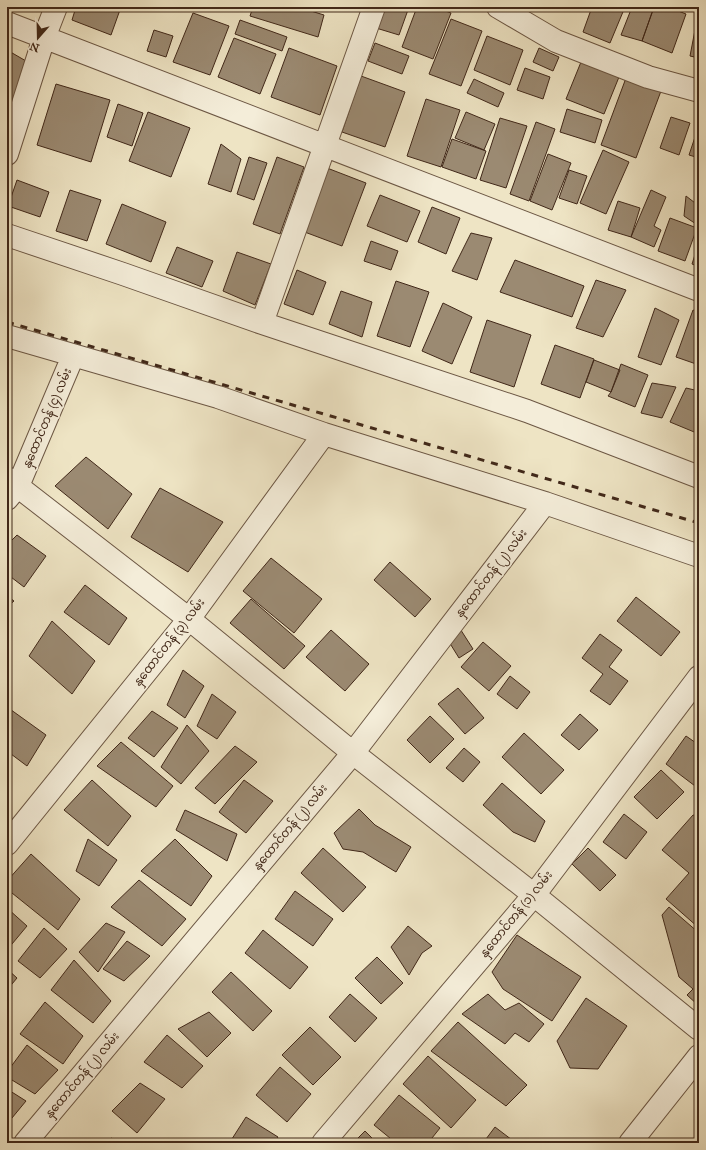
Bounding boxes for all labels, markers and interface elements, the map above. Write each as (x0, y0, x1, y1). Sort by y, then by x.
north arrow (18, 18, 58, 58)
text: N (28, 39, 41, 55)
street label: နှထောင်တန် (၄) လမ်း (18, 365, 77, 471)
street label: နှထောင်တန် (၂) လမ်း (451, 525, 532, 622)
street label: နှထောင်တန် (၃) လမ်း (129, 594, 210, 690)
street label: နှထောင်တန် (၂) လမ်း (248, 780, 332, 875)
street label: နှထောင်တန် (၁) လမ်း (475, 867, 558, 962)
street label: နှထောင်တန် (၂) လမ်း (40, 1028, 124, 1123)

